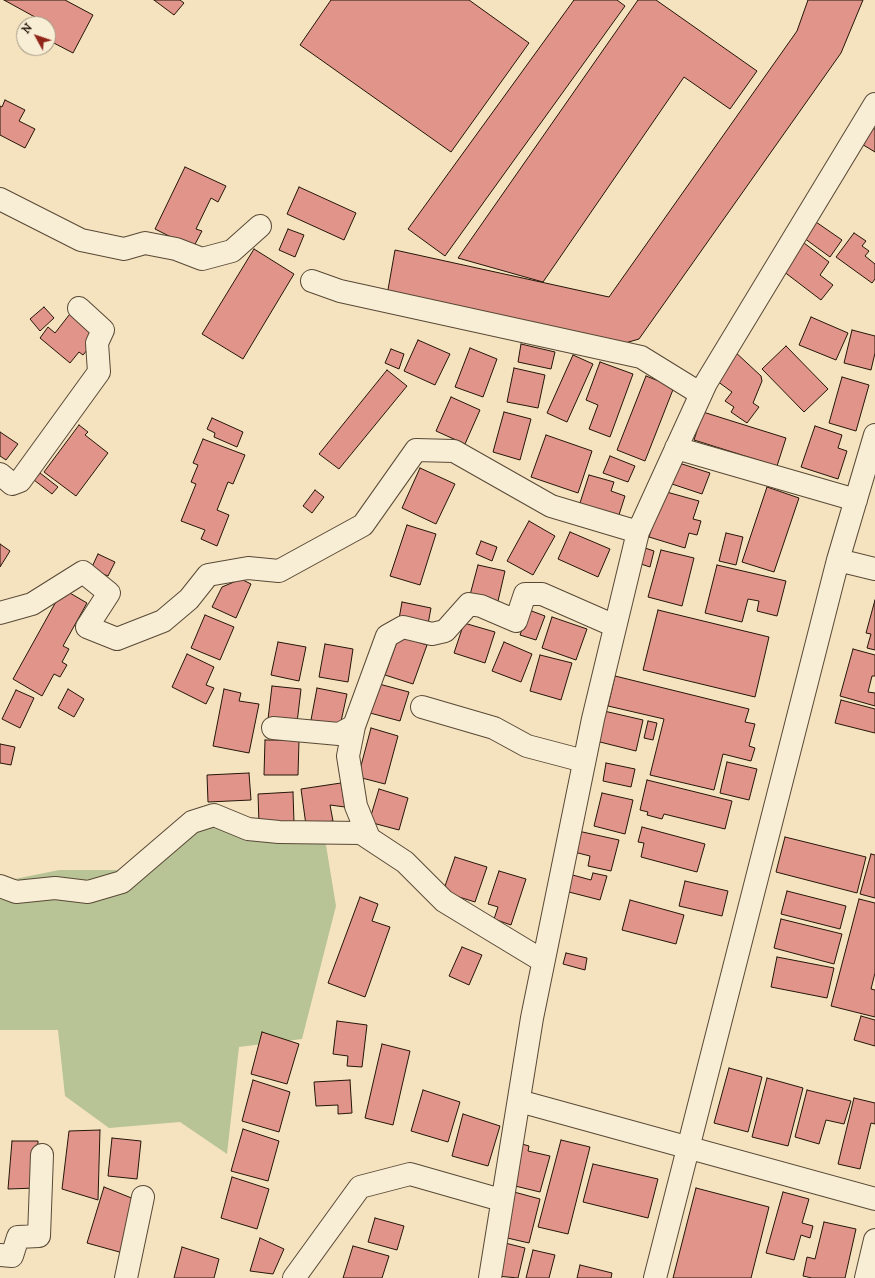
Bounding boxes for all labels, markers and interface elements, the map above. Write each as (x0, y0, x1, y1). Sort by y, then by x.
north arrow (16, 16, 56, 56)
text: N (19, 21, 36, 37)

